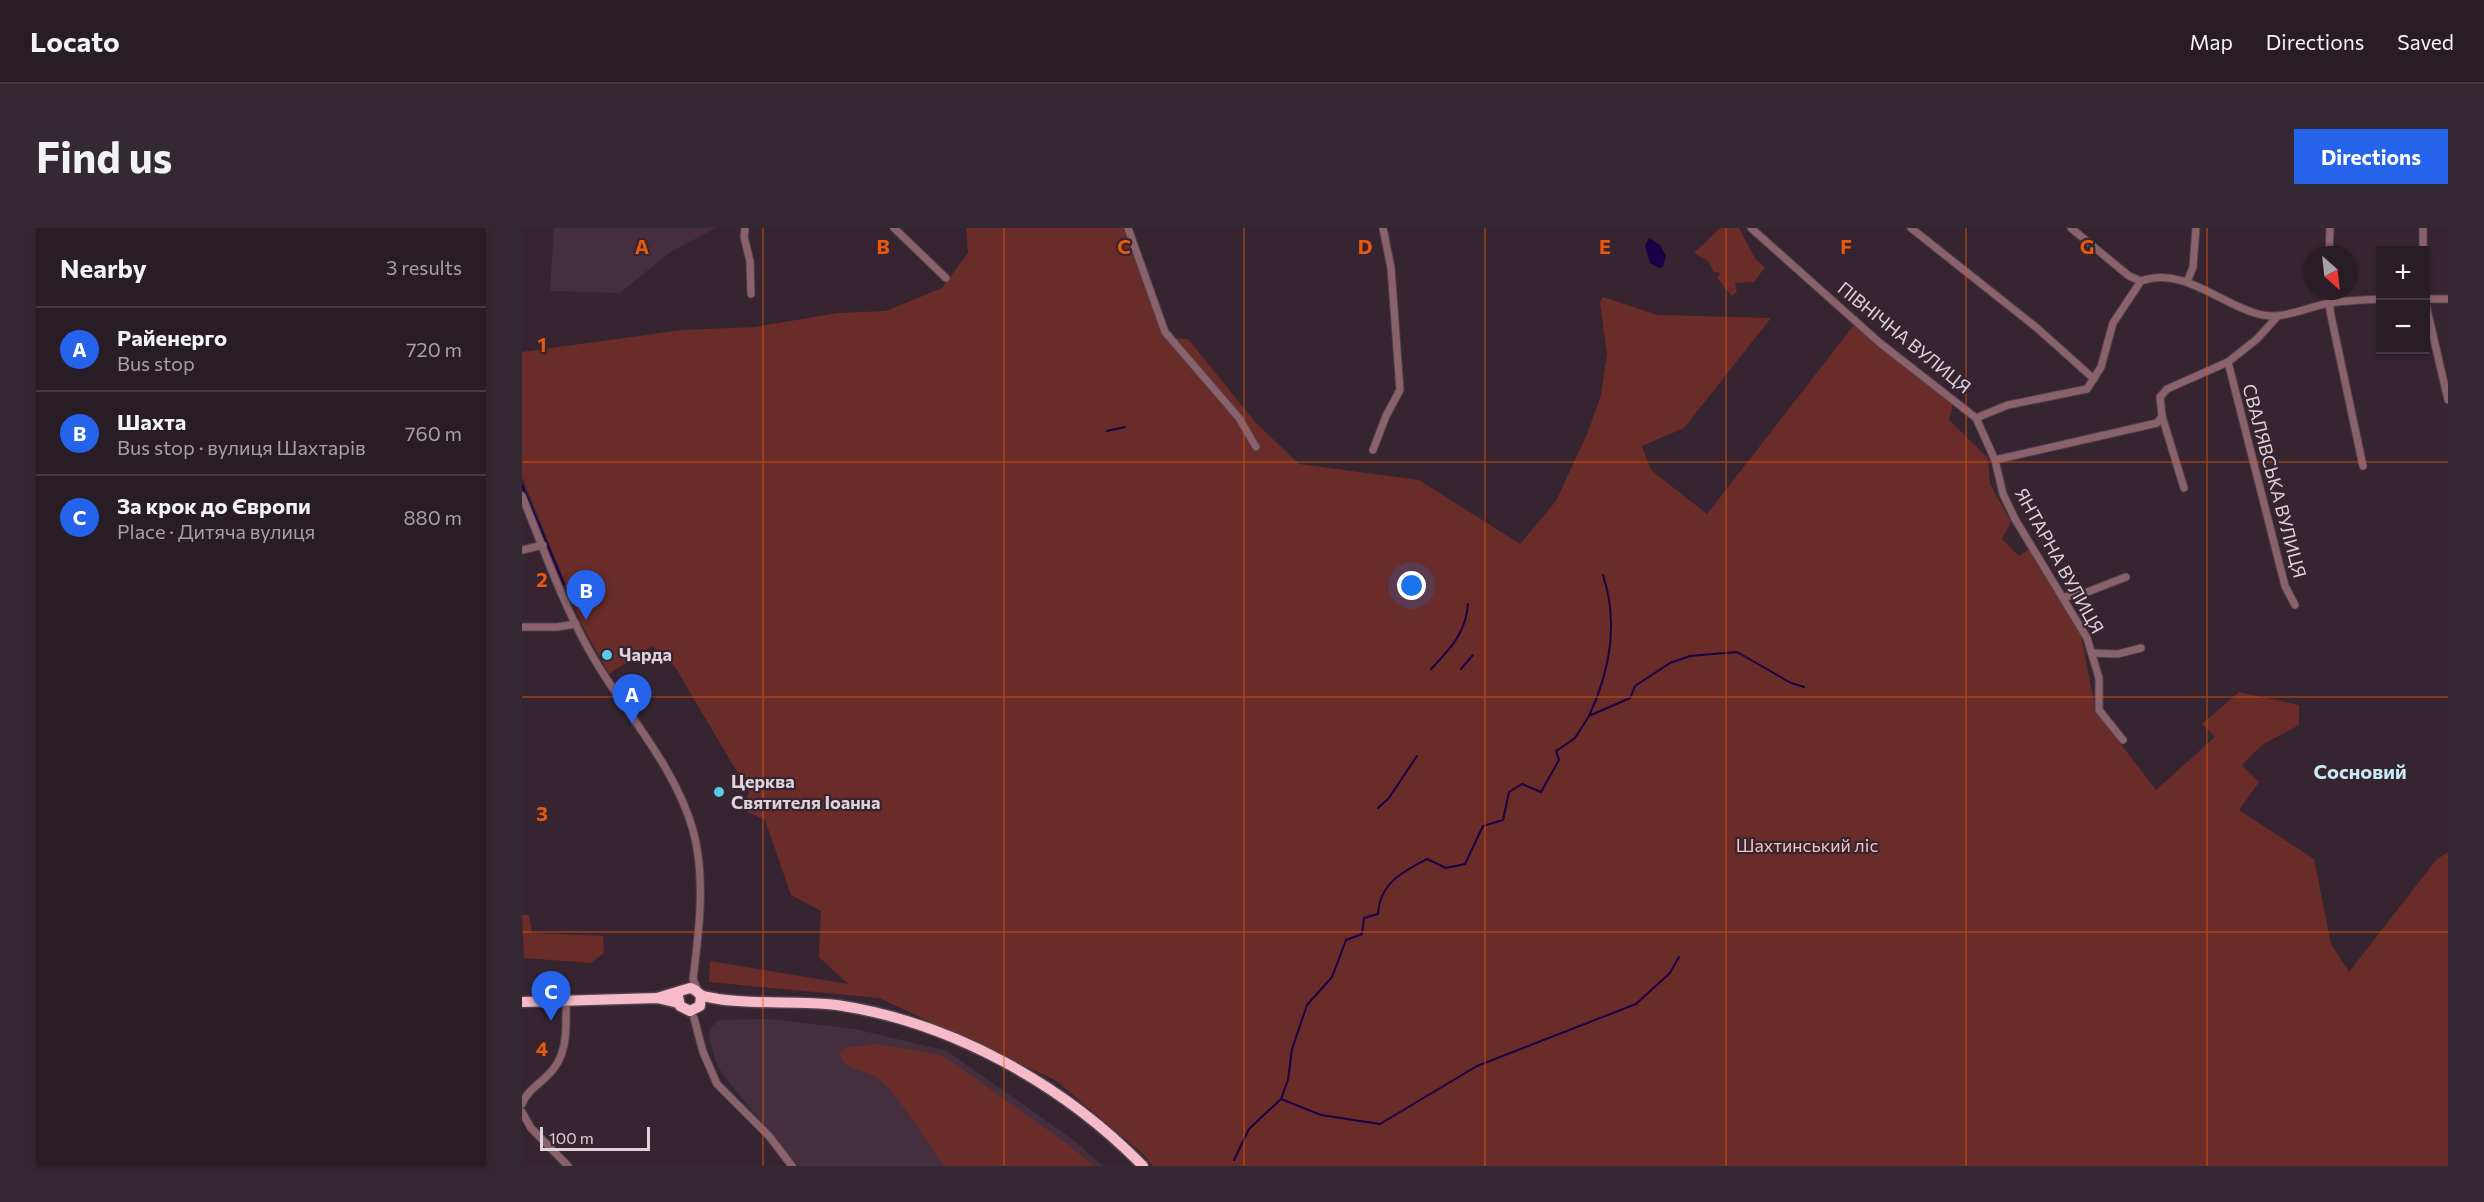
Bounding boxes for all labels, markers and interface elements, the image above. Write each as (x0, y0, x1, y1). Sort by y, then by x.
text: Locato (30, 24, 120, 58)
text: Map (2190, 29, 2233, 54)
text: Directions (2266, 29, 2364, 54)
text: Saved (2397, 29, 2454, 54)
button: Directions (2294, 129, 2448, 184)
text: Find us (36, 130, 172, 182)
text: A (635, 234, 649, 258)
text: B (876, 234, 890, 258)
text: C (1117, 234, 1131, 258)
text: D (1358, 234, 1372, 258)
text: E (1599, 234, 1611, 258)
text: F (1840, 234, 1852, 258)
text: G (2080, 234, 2094, 258)
north arrow (2304, 246, 2358, 300)
map controls (2376, 246, 2430, 354)
button: + (2376, 246, 2430, 300)
text: Nearby (60, 252, 147, 283)
text: 3 results (386, 255, 462, 279)
street label: ПІВНІЧНА ВУЛИЦЯ (1834, 277, 1976, 398)
button: − (2376, 300, 2430, 354)
text: Райенерго (117, 324, 227, 351)
text: 1 (537, 332, 547, 356)
text: A (72, 337, 87, 361)
text: 720 m (406, 337, 462, 361)
text: Bus stop (117, 351, 195, 375)
street label: СВАЛЯВСЬКА ВУЛИЦЯ (2238, 381, 2311, 580)
text: Шахта (117, 408, 186, 435)
text: B (73, 421, 86, 445)
text: 760 m (405, 421, 462, 445)
text: Bus stop · вулиця Шахтарів (117, 435, 366, 459)
street label: ЯНТАРНА ВУЛИЦЯ (2011, 484, 2109, 637)
text: За крок до Європи (117, 492, 311, 519)
text: C (73, 505, 86, 529)
text: 880 m (403, 505, 462, 529)
text: Place · Дитяча вулиця (117, 519, 315, 543)
text: 2 (536, 567, 548, 591)
pin: B (566, 570, 606, 620)
your location (1397, 571, 1426, 600)
place label: Чарда (619, 643, 672, 665)
marker: Чарда (600, 648, 614, 662)
pin: A (612, 674, 652, 724)
district label: Сосновий (2313, 759, 2407, 783)
place label: Церква Святителя Іоанна (731, 770, 880, 813)
marker: Церква Святителя Іоанна (712, 785, 726, 799)
text: 3 (536, 801, 548, 825)
park label: Шахтинський ліс (1736, 834, 1878, 856)
pin: C (531, 972, 570, 1021)
text: 4 (536, 1036, 548, 1060)
scale bar (540, 1124, 650, 1152)
text: 100 m (549, 1128, 594, 1147)

